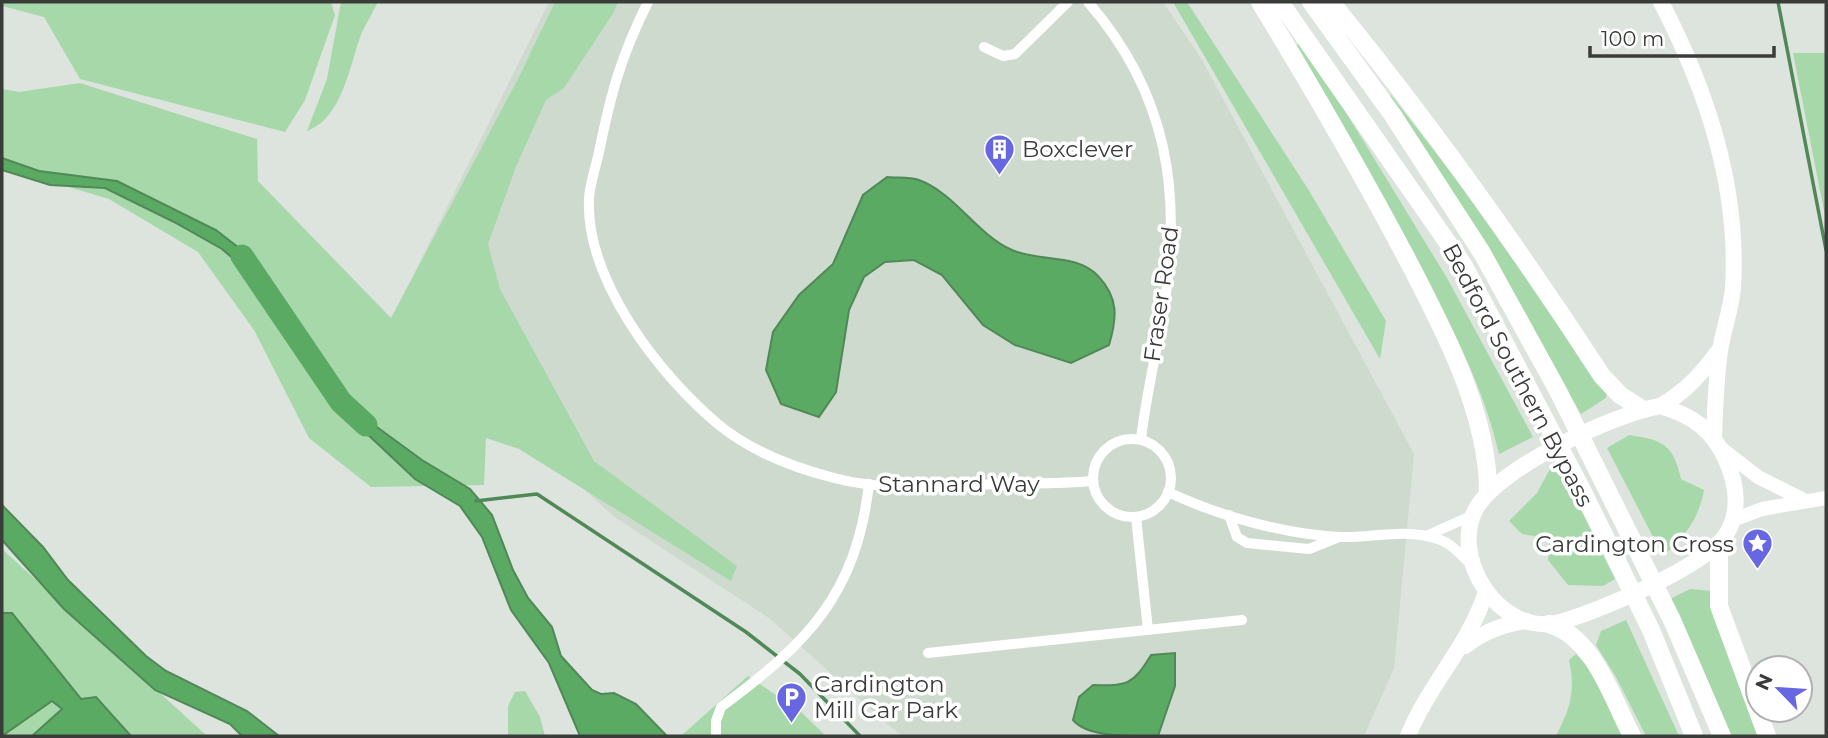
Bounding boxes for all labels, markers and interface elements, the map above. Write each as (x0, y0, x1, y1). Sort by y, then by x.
scale bar (1590, 14, 1774, 58)
text: 100 m (1601, 26, 1664, 51)
building icon: Boxclever (982, 132, 1016, 176)
place label: Boxclever (1022, 135, 1133, 163)
street label: Fraser Road (1138, 224, 1184, 364)
street label: Bedford Southern Bypass (1437, 239, 1599, 511)
street label: Stannard Way (878, 470, 1040, 498)
place icon: Cardington Cross (1740, 527, 1774, 571)
place label: Cardington Cross (1535, 530, 1734, 558)
north arrow (1744, 654, 1814, 724)
place label: Cardington Mill Car Park (814, 670, 958, 724)
text: N (1750, 670, 1778, 694)
parking icon: Cardington Mill Car Park (774, 680, 808, 724)

